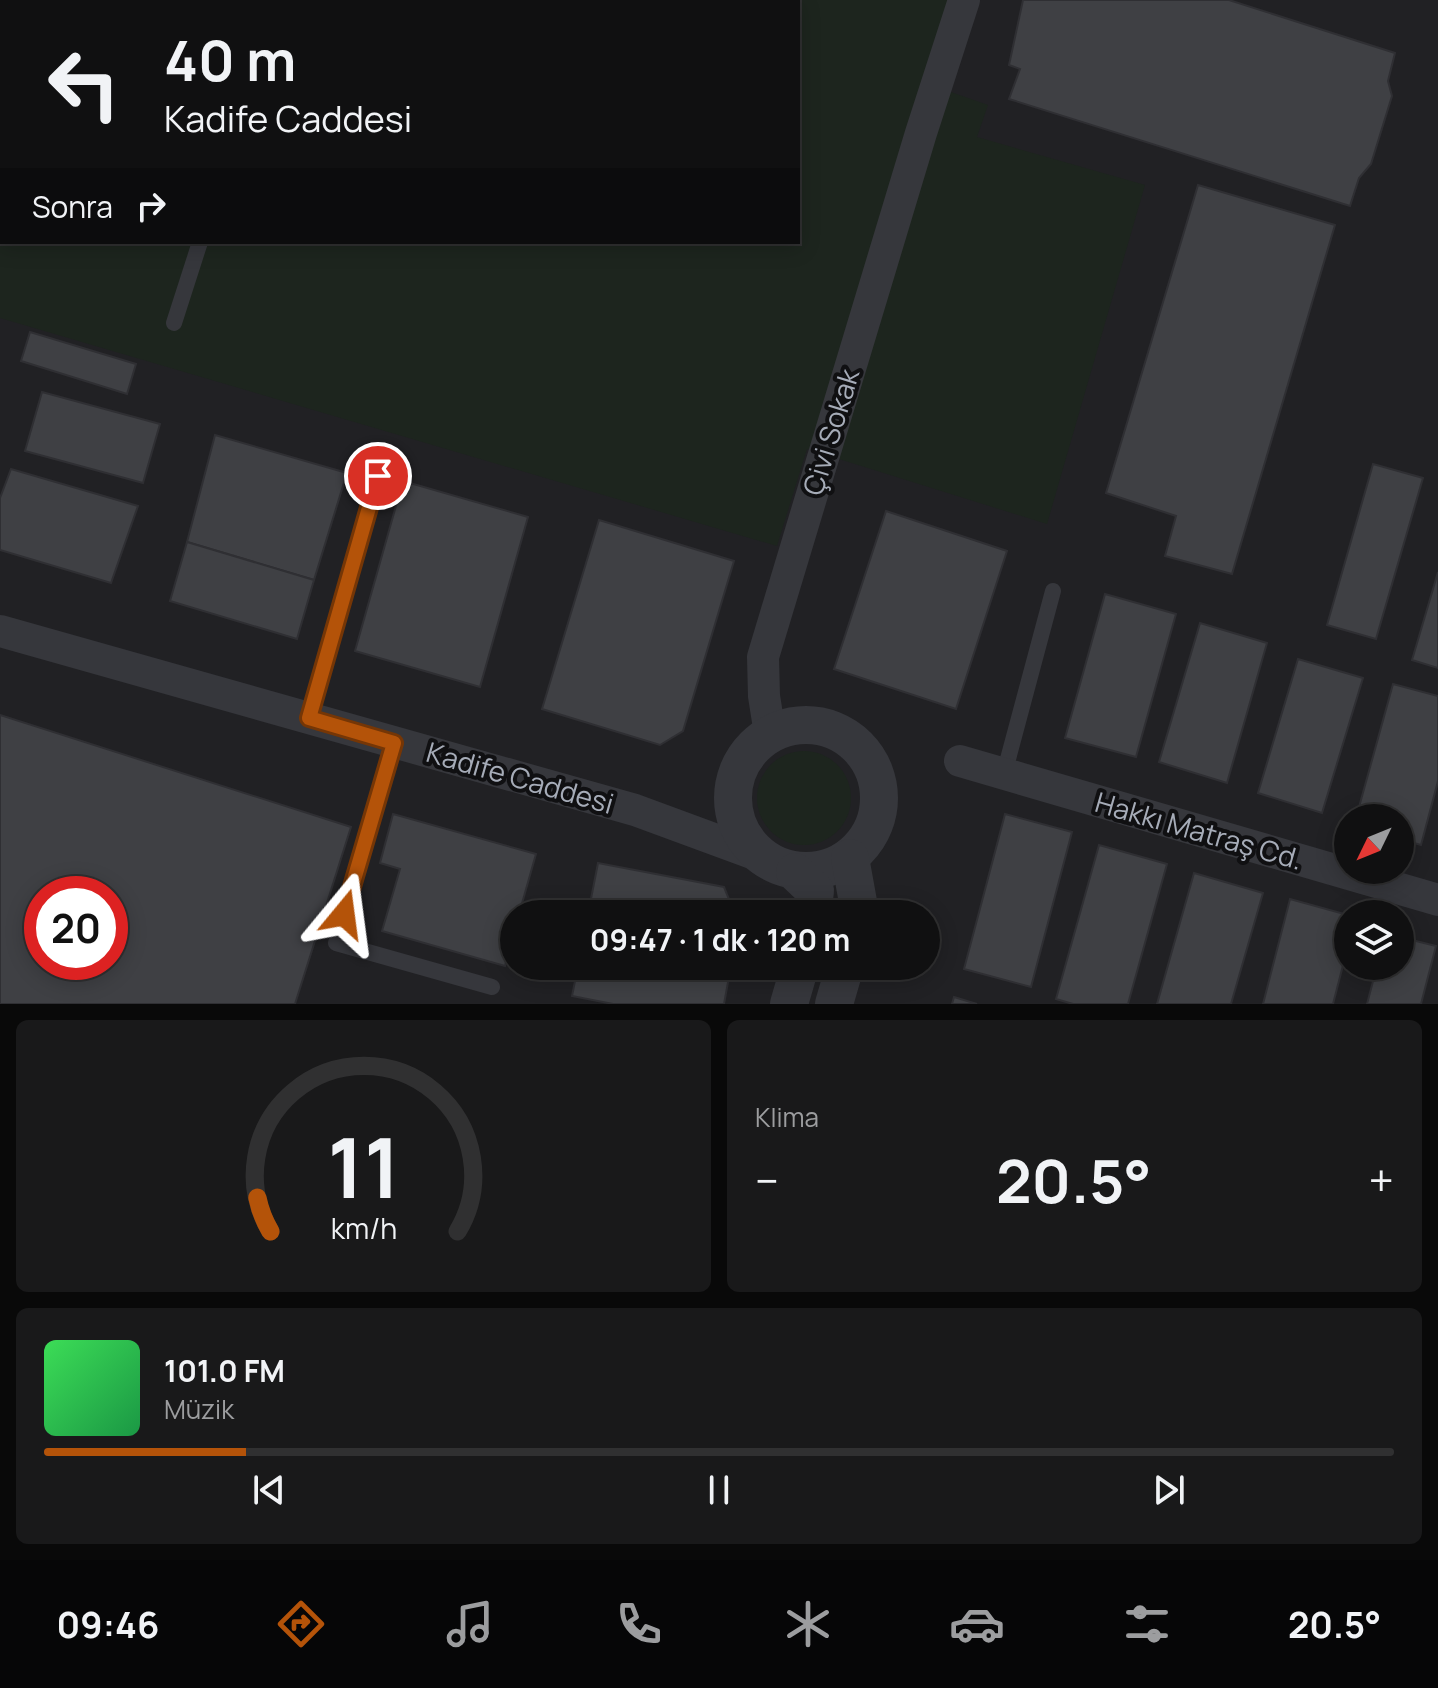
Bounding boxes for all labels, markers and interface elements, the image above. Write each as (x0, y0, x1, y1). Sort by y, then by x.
text: 40 m (164, 21, 296, 98)
icon: left (32, 32, 136, 136)
text: Kadife Caddesi (164, 94, 412, 143)
icon: right (129, 184, 173, 228)
text: Sonra (32, 186, 113, 227)
street label: Çivi Sokak (793, 363, 868, 499)
pin (344, 442, 412, 510)
icon: arrive (356, 454, 400, 498)
street label: Kadife Caddesi (422, 732, 618, 822)
street label: Hakkı Matraş Cd. (1091, 782, 1307, 878)
north arrow (1334, 804, 1414, 884)
map controls (1334, 804, 1414, 980)
position arrow (302, 872, 386, 956)
speed limit sign: 20 (24, 876, 128, 980)
button: layers (1334, 900, 1414, 980)
text: 09:47 · 1 dk · 120 m (590, 919, 850, 960)
text: Klima (755, 1099, 819, 1135)
text: 11 (327, 1109, 400, 1223)
text: 20.5° (996, 1139, 1151, 1221)
text: − (755, 1150, 779, 1210)
text: + (1369, 1150, 1394, 1210)
text: km/h (330, 1209, 397, 1248)
text: 101.0 FM (164, 1350, 285, 1391)
text: Müzik (164, 1391, 234, 1427)
icon: previous (247, 1468, 291, 1512)
icon: pause (697, 1468, 741, 1512)
icon: next (1147, 1468, 1191, 1512)
icon: directions (273, 1596, 329, 1652)
icon: music (442, 1596, 498, 1652)
icon: phone (611, 1596, 667, 1652)
icon: climate (780, 1596, 836, 1652)
icon: car (949, 1596, 1005, 1652)
icon: filters (1119, 1596, 1175, 1652)
text: 09:46 (57, 1600, 159, 1649)
text: 20.5° (1288, 1600, 1381, 1649)

